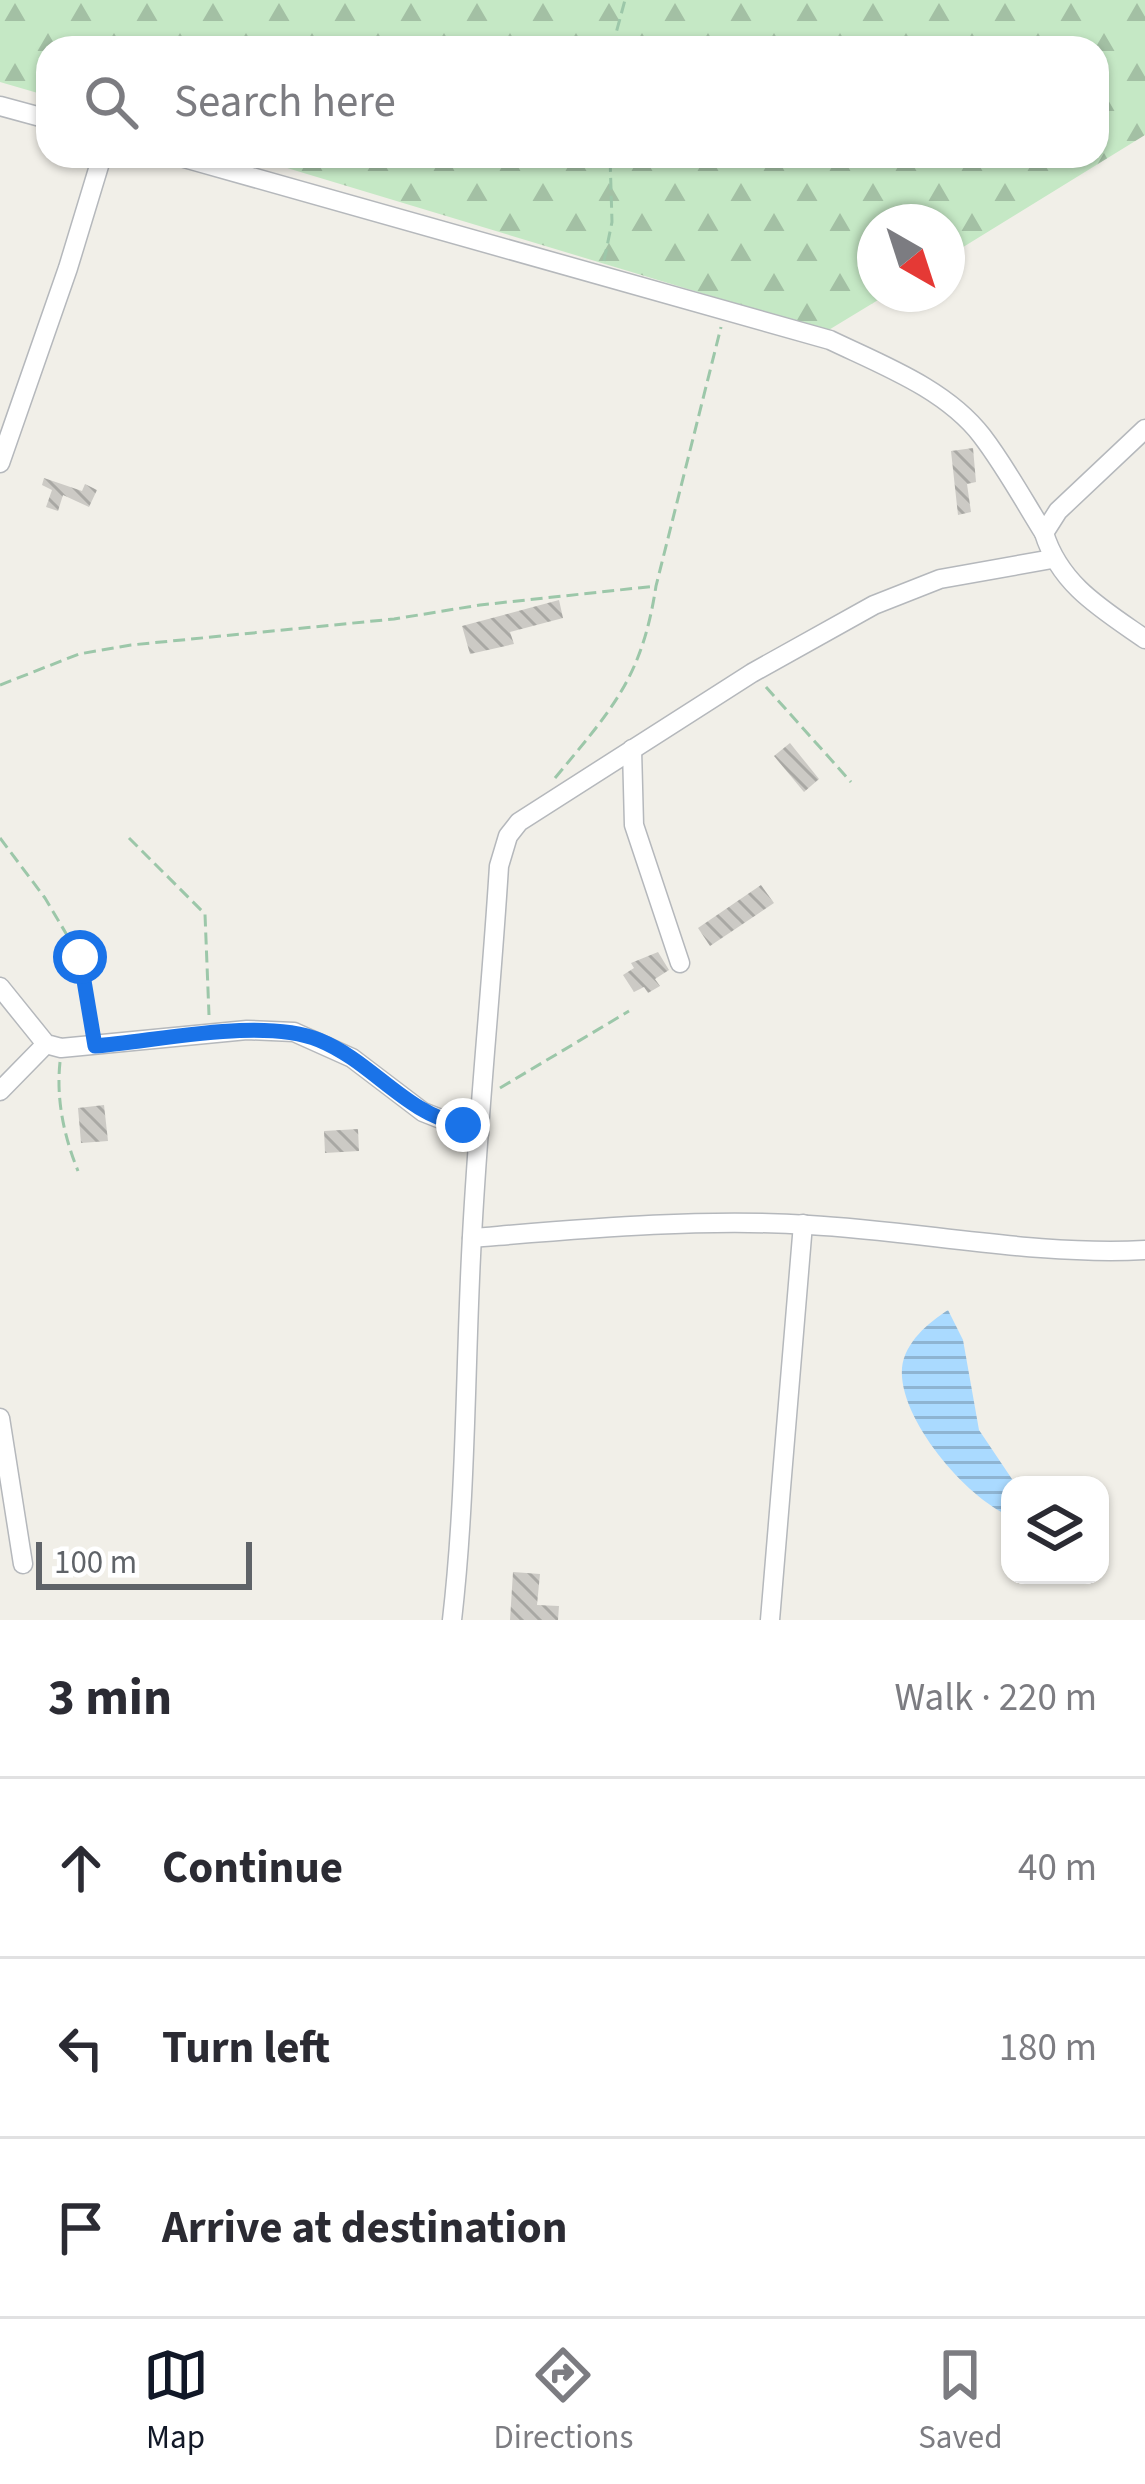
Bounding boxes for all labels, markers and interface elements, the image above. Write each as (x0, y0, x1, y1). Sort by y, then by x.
search box (36, 36, 1109, 168)
icon: search (78, 69, 144, 135)
text: Search here (174, 70, 396, 134)
north arrow (857, 204, 965, 312)
route start (53, 930, 107, 984)
route end (436, 1098, 490, 1152)
map controls (1001, 1476, 1109, 1584)
button: layers (1001, 1476, 1109, 1584)
scale bar (36, 1536, 252, 1589)
text: 100 m (54, 1539, 137, 1586)
text: 3 min (48, 1662, 172, 1734)
text: Walk · 220 m (894, 1670, 1097, 1726)
icon: ahead (48, 1835, 114, 1901)
text: Continue (162, 1836, 343, 1900)
text: 40 m (1018, 1840, 1097, 1896)
icon: left (48, 2015, 114, 2081)
text: Turn left (162, 2016, 330, 2080)
text: 180 m (999, 2020, 1097, 2076)
icon: arrive (48, 2195, 114, 2261)
text: Arrive at destination (162, 2196, 567, 2260)
tab: Map (143, 2342, 209, 2461)
tab: Directions (494, 2342, 633, 2461)
tab: Saved (918, 2342, 1002, 2461)

